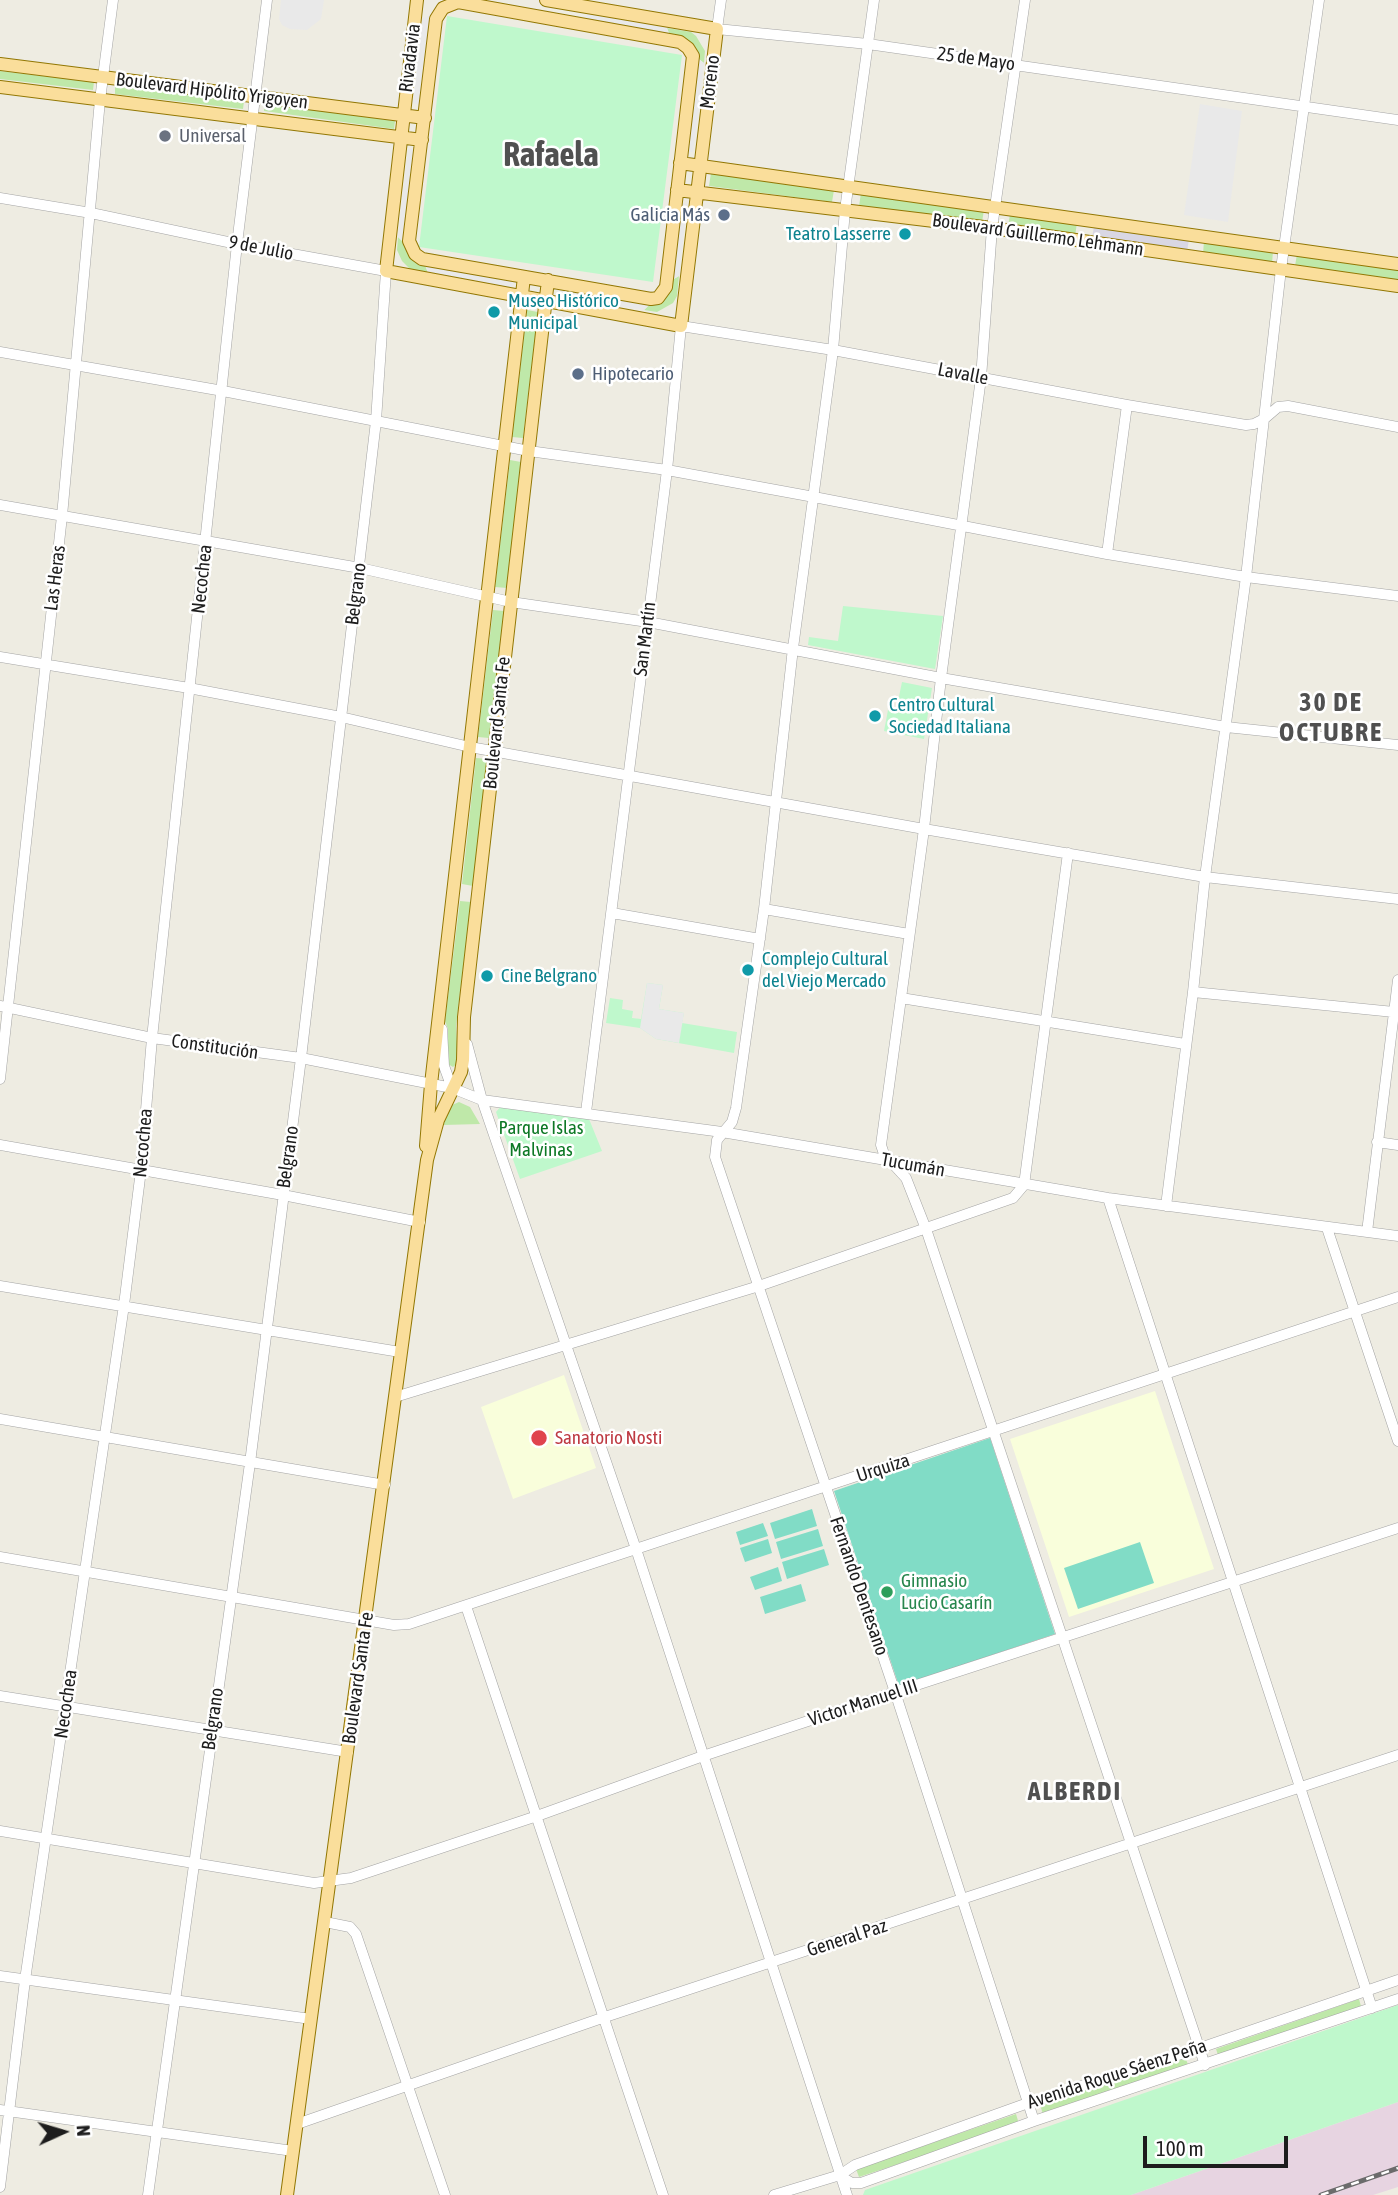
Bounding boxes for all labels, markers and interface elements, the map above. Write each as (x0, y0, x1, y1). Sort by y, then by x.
street label: Rivadavia (394, 22, 426, 94)
street label: 25 de Mayo (935, 42, 1017, 76)
street label: Moreno (695, 54, 725, 110)
street label: Boulevard Hipólito Yrigoyen (115, 68, 309, 114)
place label: Universal (179, 125, 246, 147)
marker: Universal (157, 128, 173, 144)
district label: Rafaela (503, 136, 599, 176)
place label: Galicia Más (631, 204, 710, 226)
marker: Galicia Más (716, 207, 732, 223)
street label: Boulevard Guillermo Lehmann (931, 209, 1145, 261)
place label: Teatro Lasserre (786, 223, 891, 245)
marker: Teatro Lasserre (897, 226, 913, 242)
street label: 9 de Julio (227, 231, 295, 265)
place label: Museo Histórico Municipal (508, 290, 619, 334)
marker: Museo Histórico Municipal (486, 304, 502, 320)
street label: Lavalle (936, 358, 990, 390)
place label: Hipotecario (592, 363, 674, 385)
marker: Hipotecario (570, 366, 586, 382)
street label: Necochea (187, 543, 217, 615)
street label: Las Heras (40, 544, 70, 612)
street label: Belgrano (341, 561, 371, 627)
street label: San Martín (629, 601, 661, 677)
street label: Boulevard Santa Fe (479, 656, 515, 790)
district label: 30 DE OCTUBRE (1280, 687, 1382, 748)
place label: Centro Cultural Sociedad Italiana (889, 694, 1011, 738)
marker: Centro Cultural Sociedad Italiana (867, 708, 883, 724)
place label: Complejo Cultural del Viejo Mercado (762, 948, 888, 992)
marker: Complejo Cultural del Viejo Mercado (740, 962, 756, 978)
place label: Cine Belgrano (501, 965, 597, 987)
marker: Cine Belgrano (479, 968, 495, 984)
street label: Constitución (170, 1030, 260, 1064)
street label: Necochea (129, 1107, 157, 1179)
park label: Parque Islas Malvinas (499, 1117, 583, 1161)
street label: Belgrano (272, 1124, 304, 1190)
street label: Tucumán (879, 1148, 947, 1182)
place label: Sanatorio Nosti (555, 1427, 662, 1449)
marker: Sanatorio Nosti (529, 1428, 549, 1448)
street label: Urquiza (853, 1449, 913, 1487)
street label: Fernando Dentesano (825, 1514, 893, 1658)
place label: Gimnasio Lucio Casarín (901, 1570, 993, 1614)
marker: Gimnasio Lucio Casarín (879, 1584, 895, 1600)
street label: Boulevard Santa Fe (337, 1611, 379, 1745)
street label: Necochea (50, 1668, 82, 1740)
street label: Victor Manuel III (805, 1675, 921, 1731)
street label: Belgrano (197, 1686, 229, 1752)
district label: ALBERDI (1029, 1776, 1121, 1808)
street label: General Paz (804, 1914, 890, 1962)
street label: Avenida Roque Sáenz Peña (1024, 2034, 1210, 2114)
north arrow (28, 2097, 98, 2167)
scale bar (1146, 2122, 1291, 2166)
text: N (73, 2124, 95, 2137)
text: 100 m (1156, 2136, 1204, 2160)

